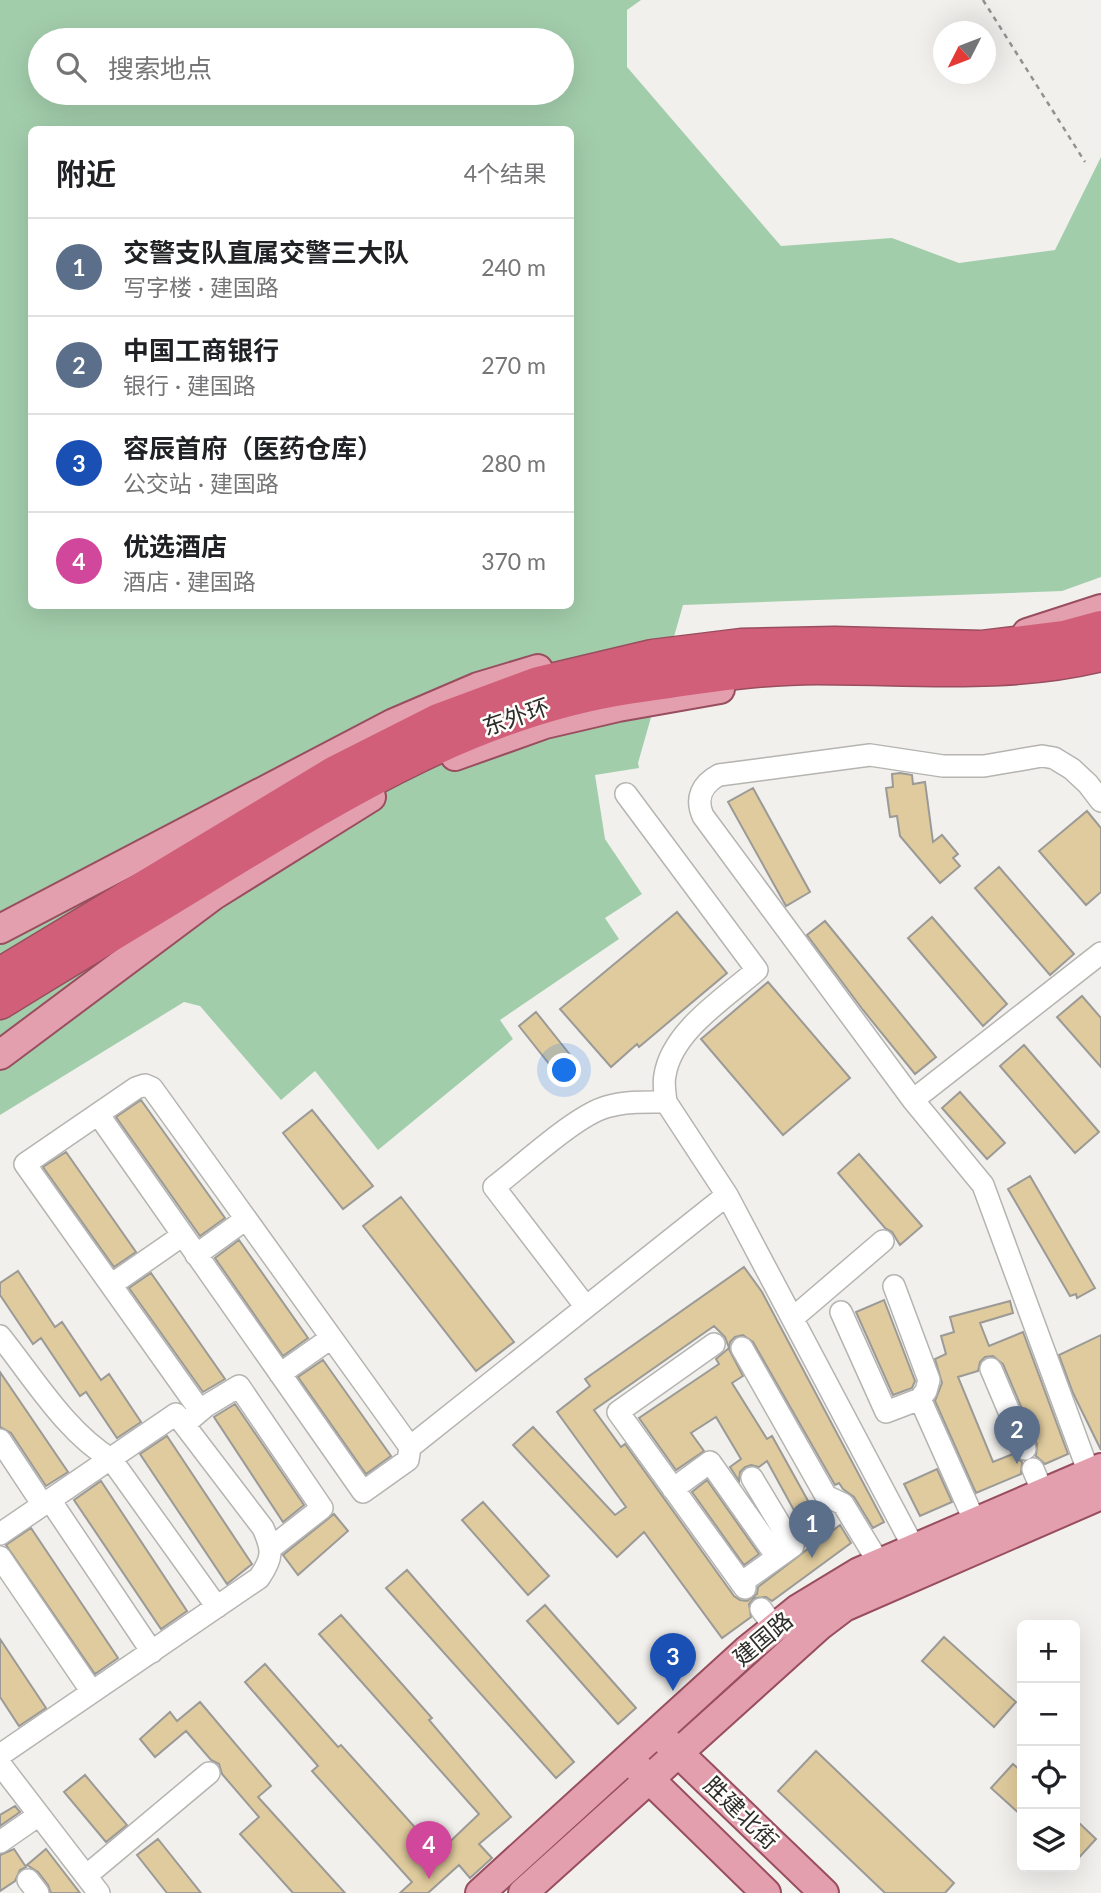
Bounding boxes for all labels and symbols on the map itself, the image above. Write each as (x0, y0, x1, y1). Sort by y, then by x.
north arrow (933, 21, 996, 84)
street label: 东外环 (478, 692, 553, 741)
your location (547, 1053, 581, 1087)
pin: 2 (994, 1406, 1040, 1464)
pin: 1 (789, 1500, 835, 1558)
street label: 建国路 (727, 1605, 798, 1671)
pin: 3 (650, 1633, 696, 1691)
street label: 胜建北街 (699, 1770, 785, 1854)
pin: 4 (406, 1821, 452, 1879)

